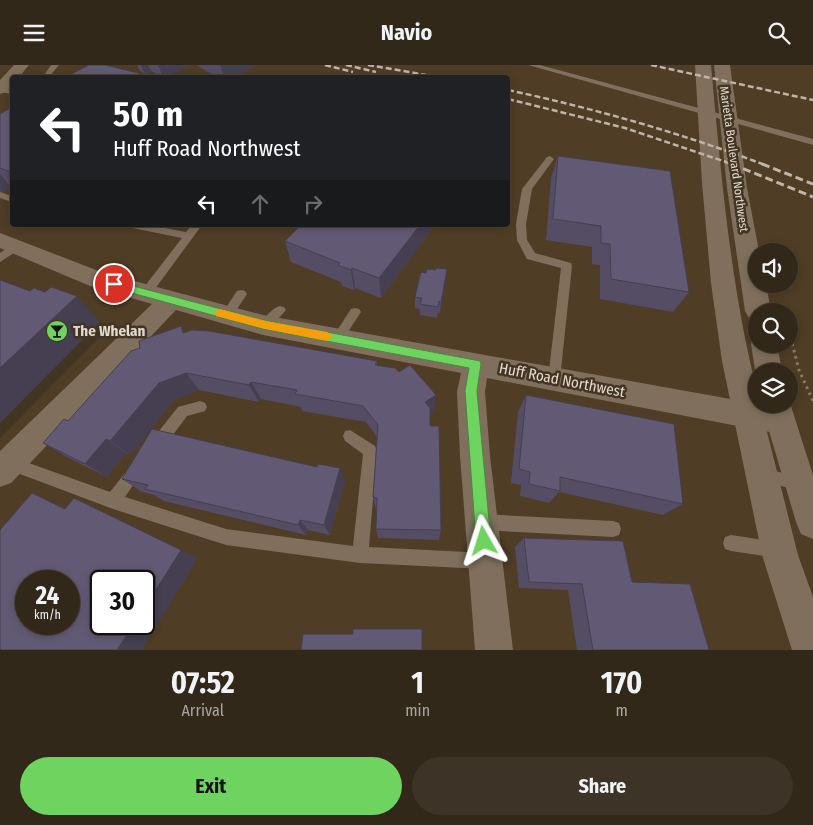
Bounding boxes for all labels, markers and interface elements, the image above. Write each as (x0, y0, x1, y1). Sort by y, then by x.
icon: menu (20, 19, 48, 47)
text: Navio (381, 19, 432, 46)
icon: search (765, 19, 793, 47)
street label: Marietta Boulevard Northwest (717, 85, 751, 233)
text: 50 m (113, 93, 183, 135)
icon: left (30, 95, 95, 160)
text: Huff Road Northwest (113, 135, 301, 162)
icon: left (193, 190, 221, 218)
icon: ahead (246, 190, 274, 218)
icon: right (299, 190, 327, 218)
map controls (748, 243, 798, 413)
button: sound (748, 243, 798, 293)
pin (93, 263, 135, 305)
icon: arrive (100, 270, 128, 298)
button: search (748, 303, 798, 353)
bar icon: The Whelan (45, 319, 69, 343)
place label: The Whelan (73, 322, 145, 340)
street label: Huff Road Northwest (498, 359, 627, 401)
button: layers (748, 363, 798, 413)
position arrow (457, 514, 509, 566)
speed limit sign: 30 (90, 570, 155, 635)
text: 24 (36, 581, 59, 611)
text: km/h (34, 608, 61, 622)
text: 07:52 (171, 665, 235, 701)
text: 1 (411, 665, 424, 701)
text: 170 (601, 665, 642, 701)
text: Arrival (181, 701, 224, 720)
text: min (405, 701, 430, 720)
text: m (615, 701, 628, 720)
button: Exit (20, 757, 402, 815)
button: Share (412, 757, 793, 815)

